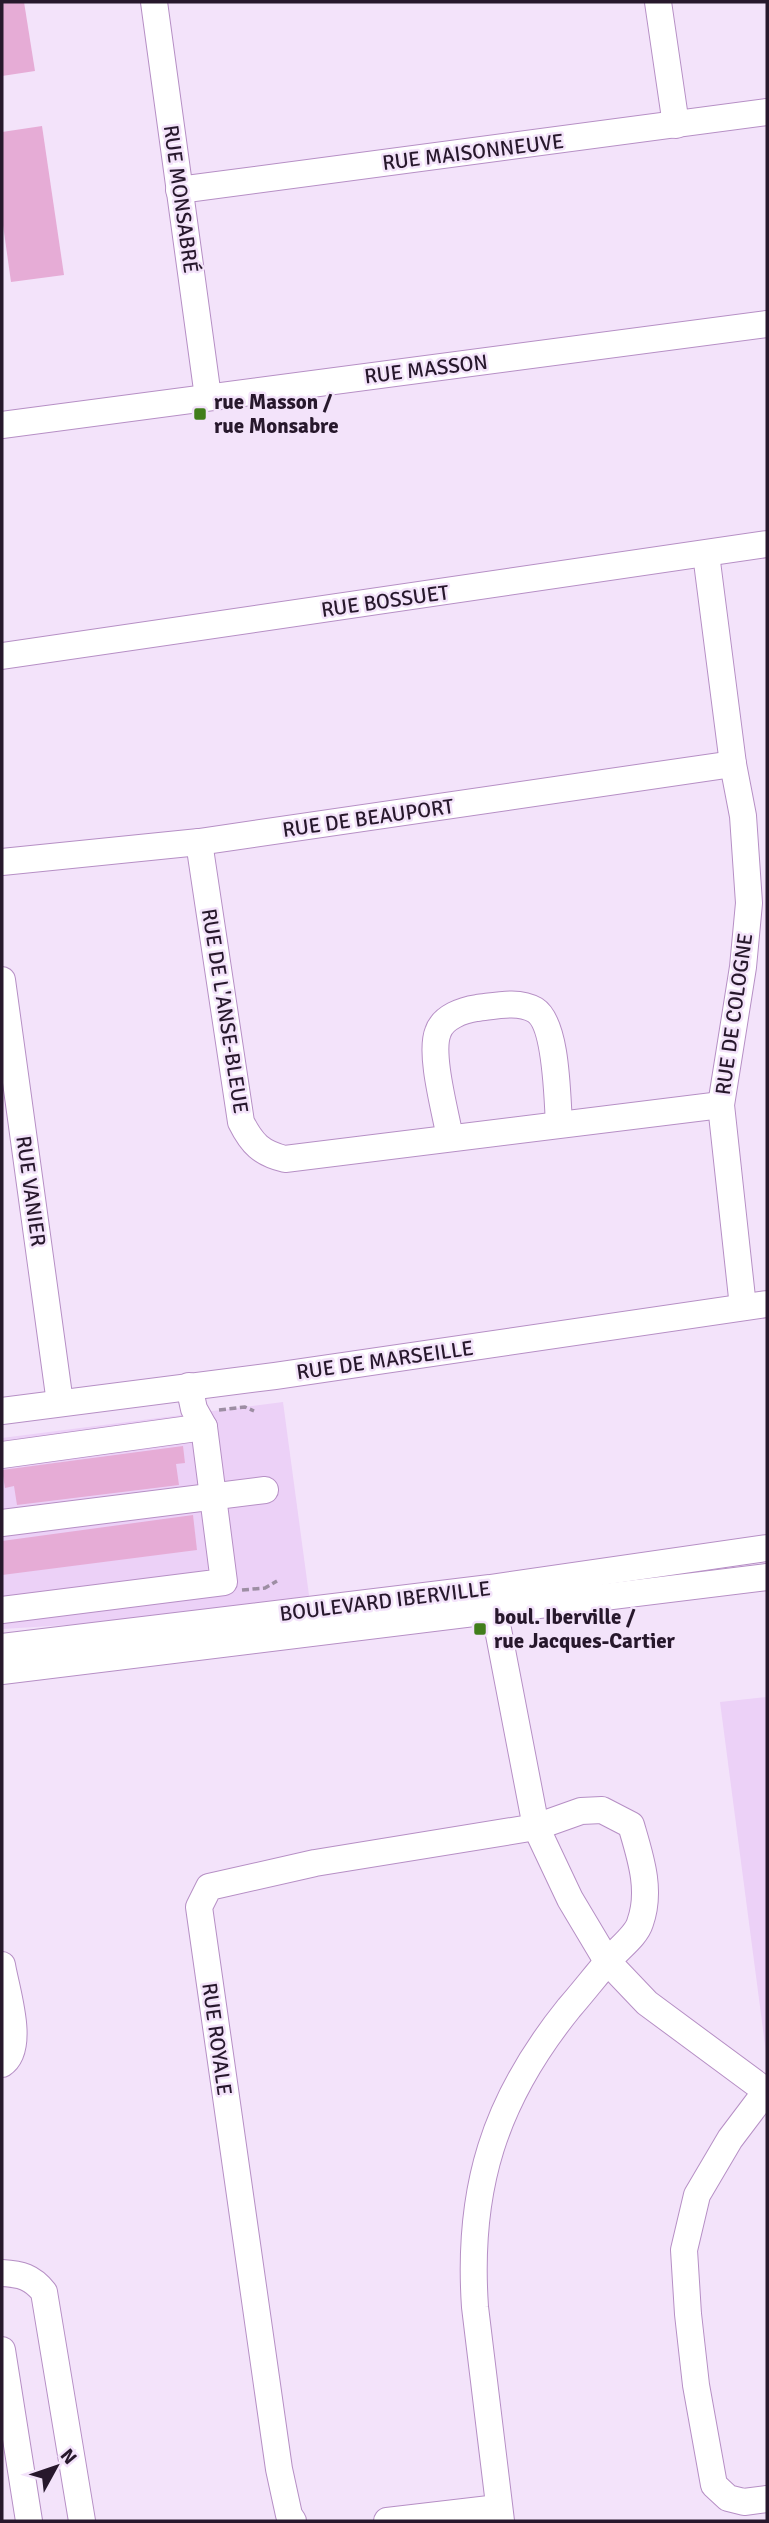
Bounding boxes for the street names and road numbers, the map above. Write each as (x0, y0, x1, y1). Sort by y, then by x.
street label: RUE MONSABRÉ (158, 123, 204, 275)
street label: RUE MAISONNEUVE (381, 128, 565, 176)
street label: RUE MASSON (363, 349, 489, 389)
street label: RUE BOSSUET (319, 579, 451, 623)
street label: RUE DE BEAUPORT (281, 793, 456, 843)
street label: RUE DE L'ANSE-BLEUE (196, 907, 254, 1115)
street label: RUE DE COLOGNE (710, 931, 758, 1097)
street label: RUE VANIER (10, 1134, 52, 1248)
street label: RUE DE MARSEILLE (295, 1335, 475, 1385)
street label: BOULEVARD IBERVILLE (278, 1575, 492, 1627)
street label: RUE ROYALE (196, 1981, 238, 2097)

